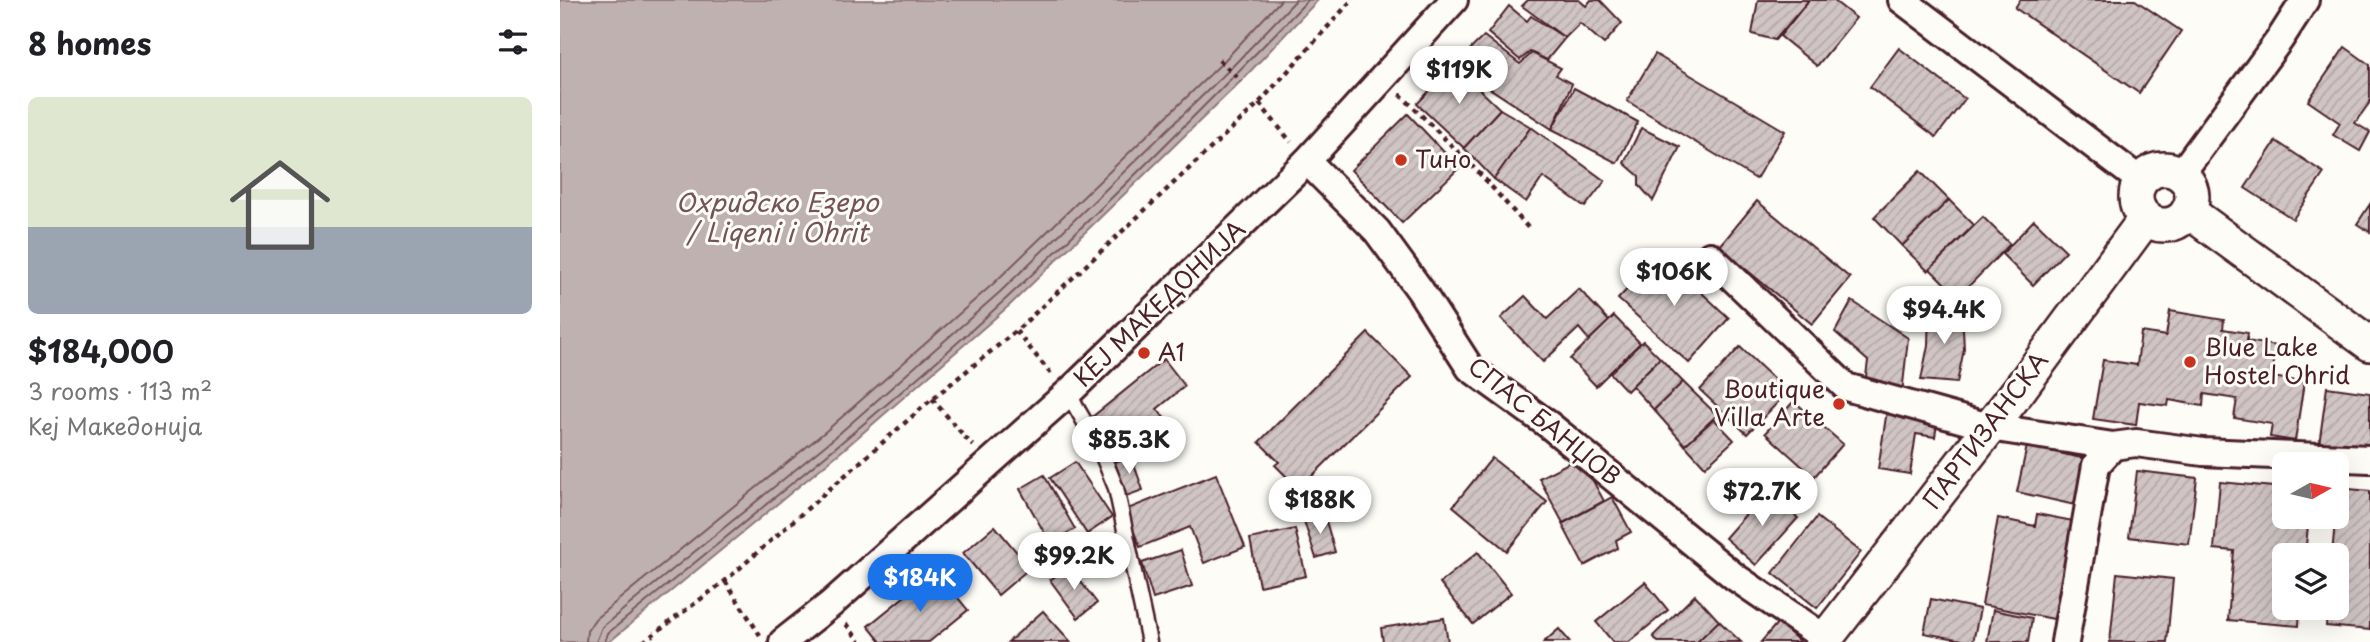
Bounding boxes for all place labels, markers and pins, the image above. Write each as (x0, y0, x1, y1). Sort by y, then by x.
pin: $119K (1410, 46, 1508, 106)
place label: Тино (1415, 140, 1471, 176)
marker: Тино (1393, 152, 1409, 168)
pin: $106K (1625, 248, 1723, 308)
pin: $94.4K (1887, 286, 2001, 346)
place label: Blue Lake Hostel Ohrid (2204, 328, 2350, 392)
place label: A1 (1158, 333, 1185, 369)
marker: A1 (1136, 345, 1152, 361)
marker: Blue Lake Hostel Ohrid (2182, 354, 2198, 370)
place label: Boutique Villa Arte (1714, 370, 1825, 434)
marker: Boutique Villa Arte (1831, 396, 1847, 412)
pin: $85.3K (1072, 416, 1186, 476)
pin: $72.7K (1705, 468, 1819, 528)
pin: $188K (1271, 476, 1369, 536)
pin: $99.2K (1017, 532, 1131, 592)
pin: $184K (871, 554, 969, 614)

